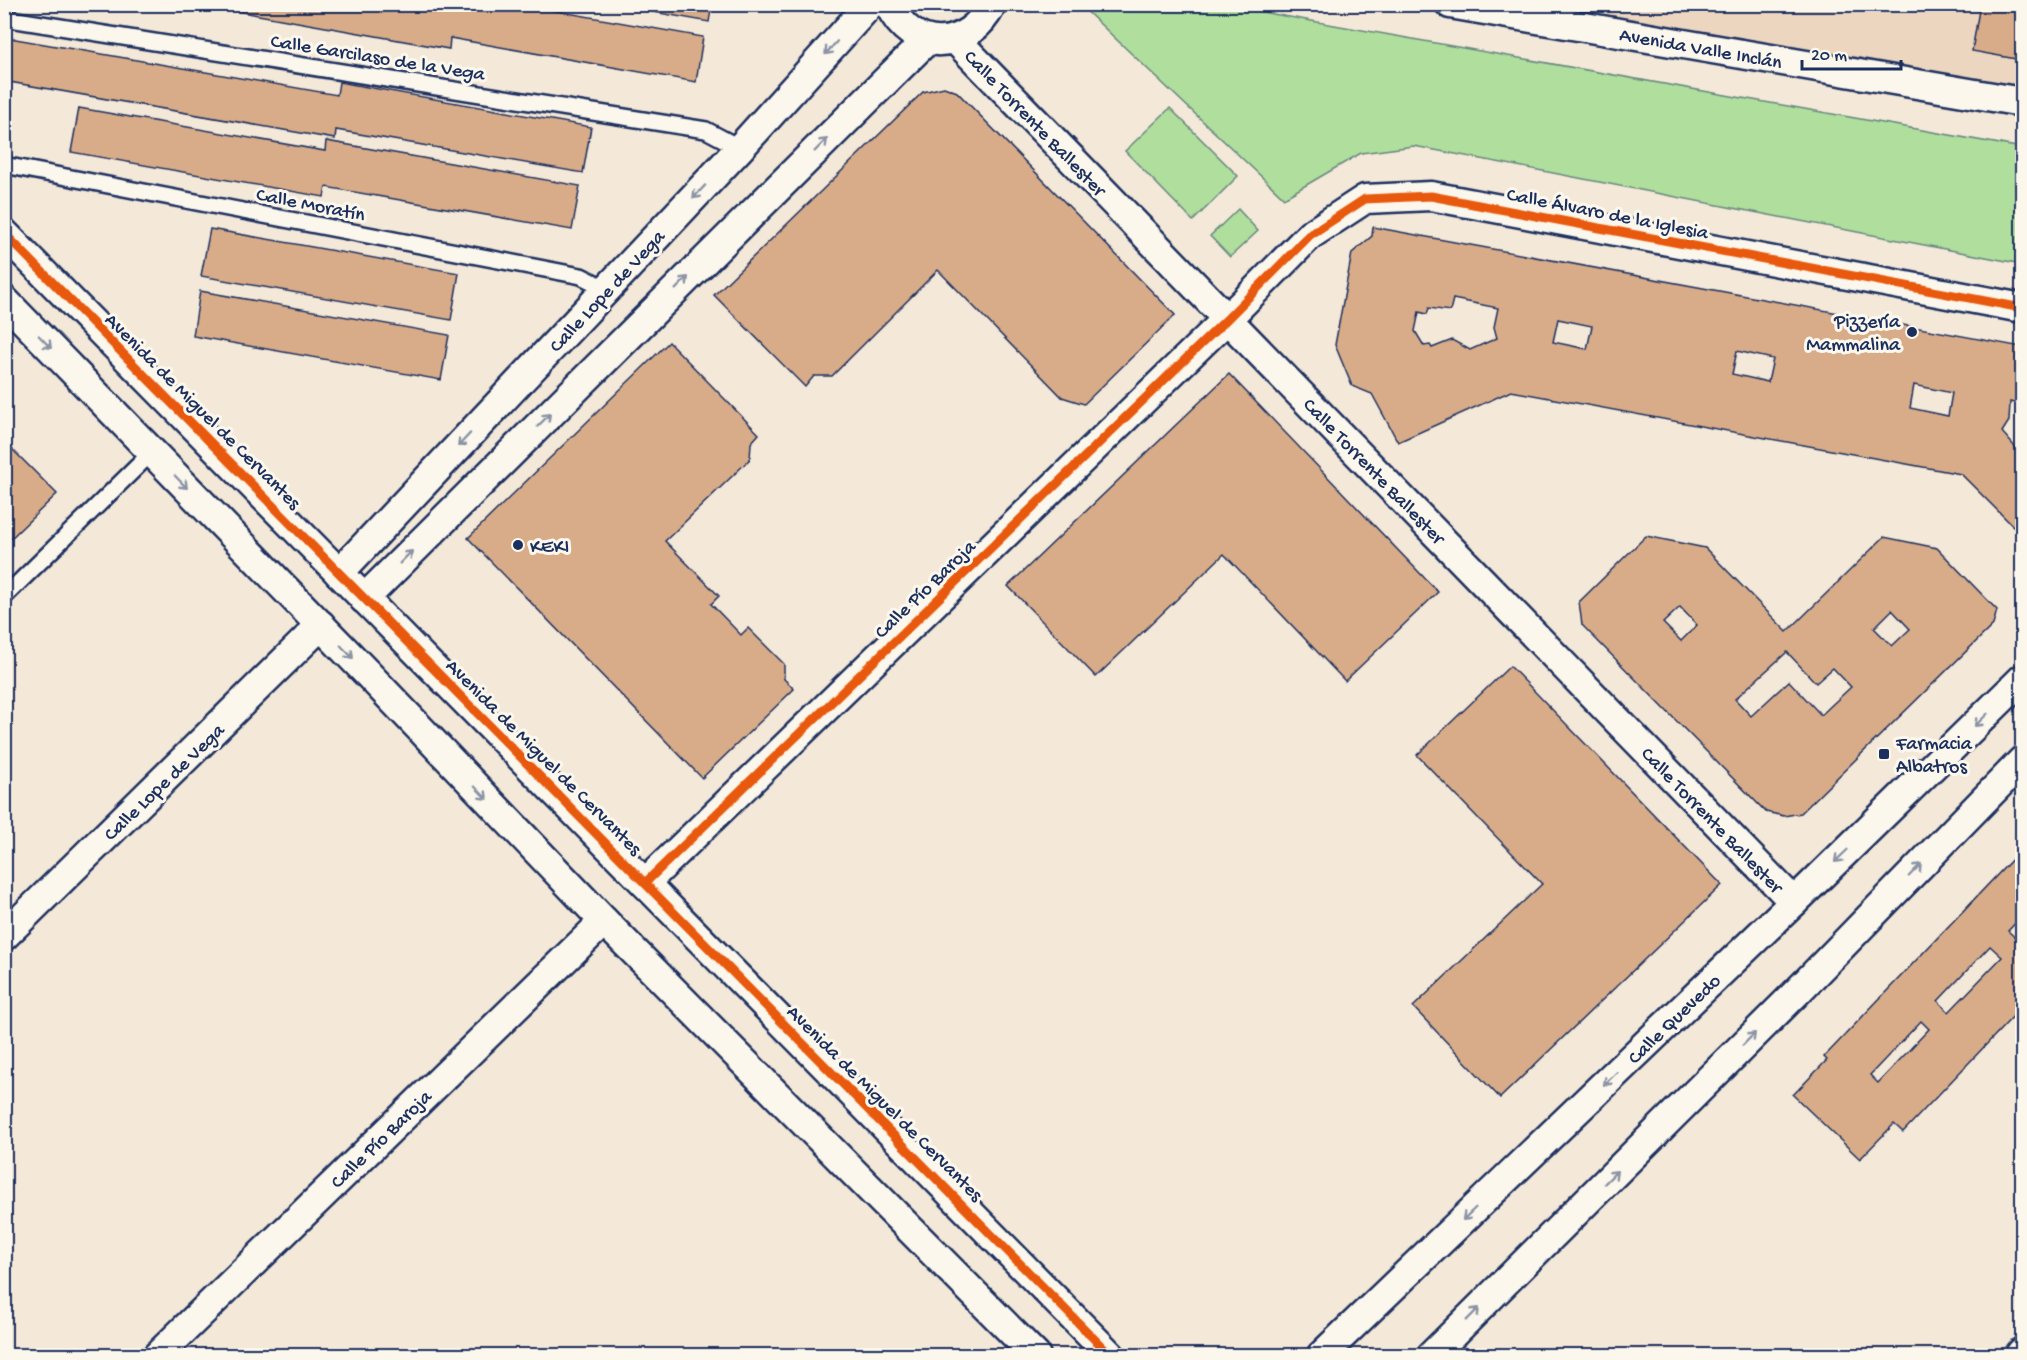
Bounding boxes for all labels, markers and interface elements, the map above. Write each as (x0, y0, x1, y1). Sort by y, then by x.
street label: Avenida Valle Inclán (1617, 25, 1784, 76)
street label: Calle Garcilaso de la Vega (269, 31, 487, 88)
scale bar (1802, 33, 1901, 71)
one-way arrow (824, 40, 838, 55)
street label: Calle Torrente Ballester (958, 46, 1111, 204)
text: 20 m (1811, 46, 1847, 67)
one-way arrow (813, 138, 828, 153)
street label: Calle Álvaro de la Iglesia (1505, 183, 1711, 246)
one-way arrow (692, 184, 706, 199)
street label: Calle Moratín (254, 185, 367, 228)
street label: Calle Lope de Vega (546, 226, 672, 358)
one-way arrow (675, 275, 690, 290)
street label: Avenida de Miguel de Cervantes (99, 310, 305, 516)
place label: Pizzería Mammalina (1806, 312, 1901, 358)
marker: Pizzería Mammalina (1905, 325, 1919, 339)
one-way arrow (38, 334, 52, 349)
street label: Calle Torrente Ballester (1297, 394, 1450, 552)
one-way arrow (537, 413, 552, 427)
one-way arrow (457, 433, 471, 448)
one-way arrow (174, 474, 189, 489)
street label: Calle Pío Baroja (871, 536, 983, 645)
place label: KEKI (530, 537, 569, 560)
marker: KEKI (511, 538, 525, 552)
one-way arrow (398, 550, 413, 565)
one-way arrow (339, 644, 354, 659)
street label: Avenida de Miguel de Cervantes (440, 656, 646, 862)
one-way arrow (1973, 713, 1988, 727)
street label: Calle Lope de Vega (100, 719, 231, 847)
place label: Farmacia Albatros (1895, 734, 1973, 780)
street label: Calle Torrente Ballester (1635, 743, 1788, 901)
marker: Farmacia Albatros (1877, 747, 1891, 761)
one-way arrow (474, 785, 489, 800)
one-way arrow (1833, 849, 1848, 863)
one-way arrow (1908, 863, 1923, 878)
street label: Calle Quevedo (1624, 970, 1727, 1071)
street label: Avenida de Miguel de Cervantes (781, 1002, 987, 1208)
one-way arrow (1742, 1032, 1757, 1047)
one-way arrow (1602, 1071, 1617, 1086)
street label: Calle Pío Baroja (327, 1086, 439, 1195)
one-way arrow (1604, 1169, 1618, 1184)
one-way arrow (1461, 1206, 1476, 1221)
one-way arrow (1465, 1307, 1480, 1322)

